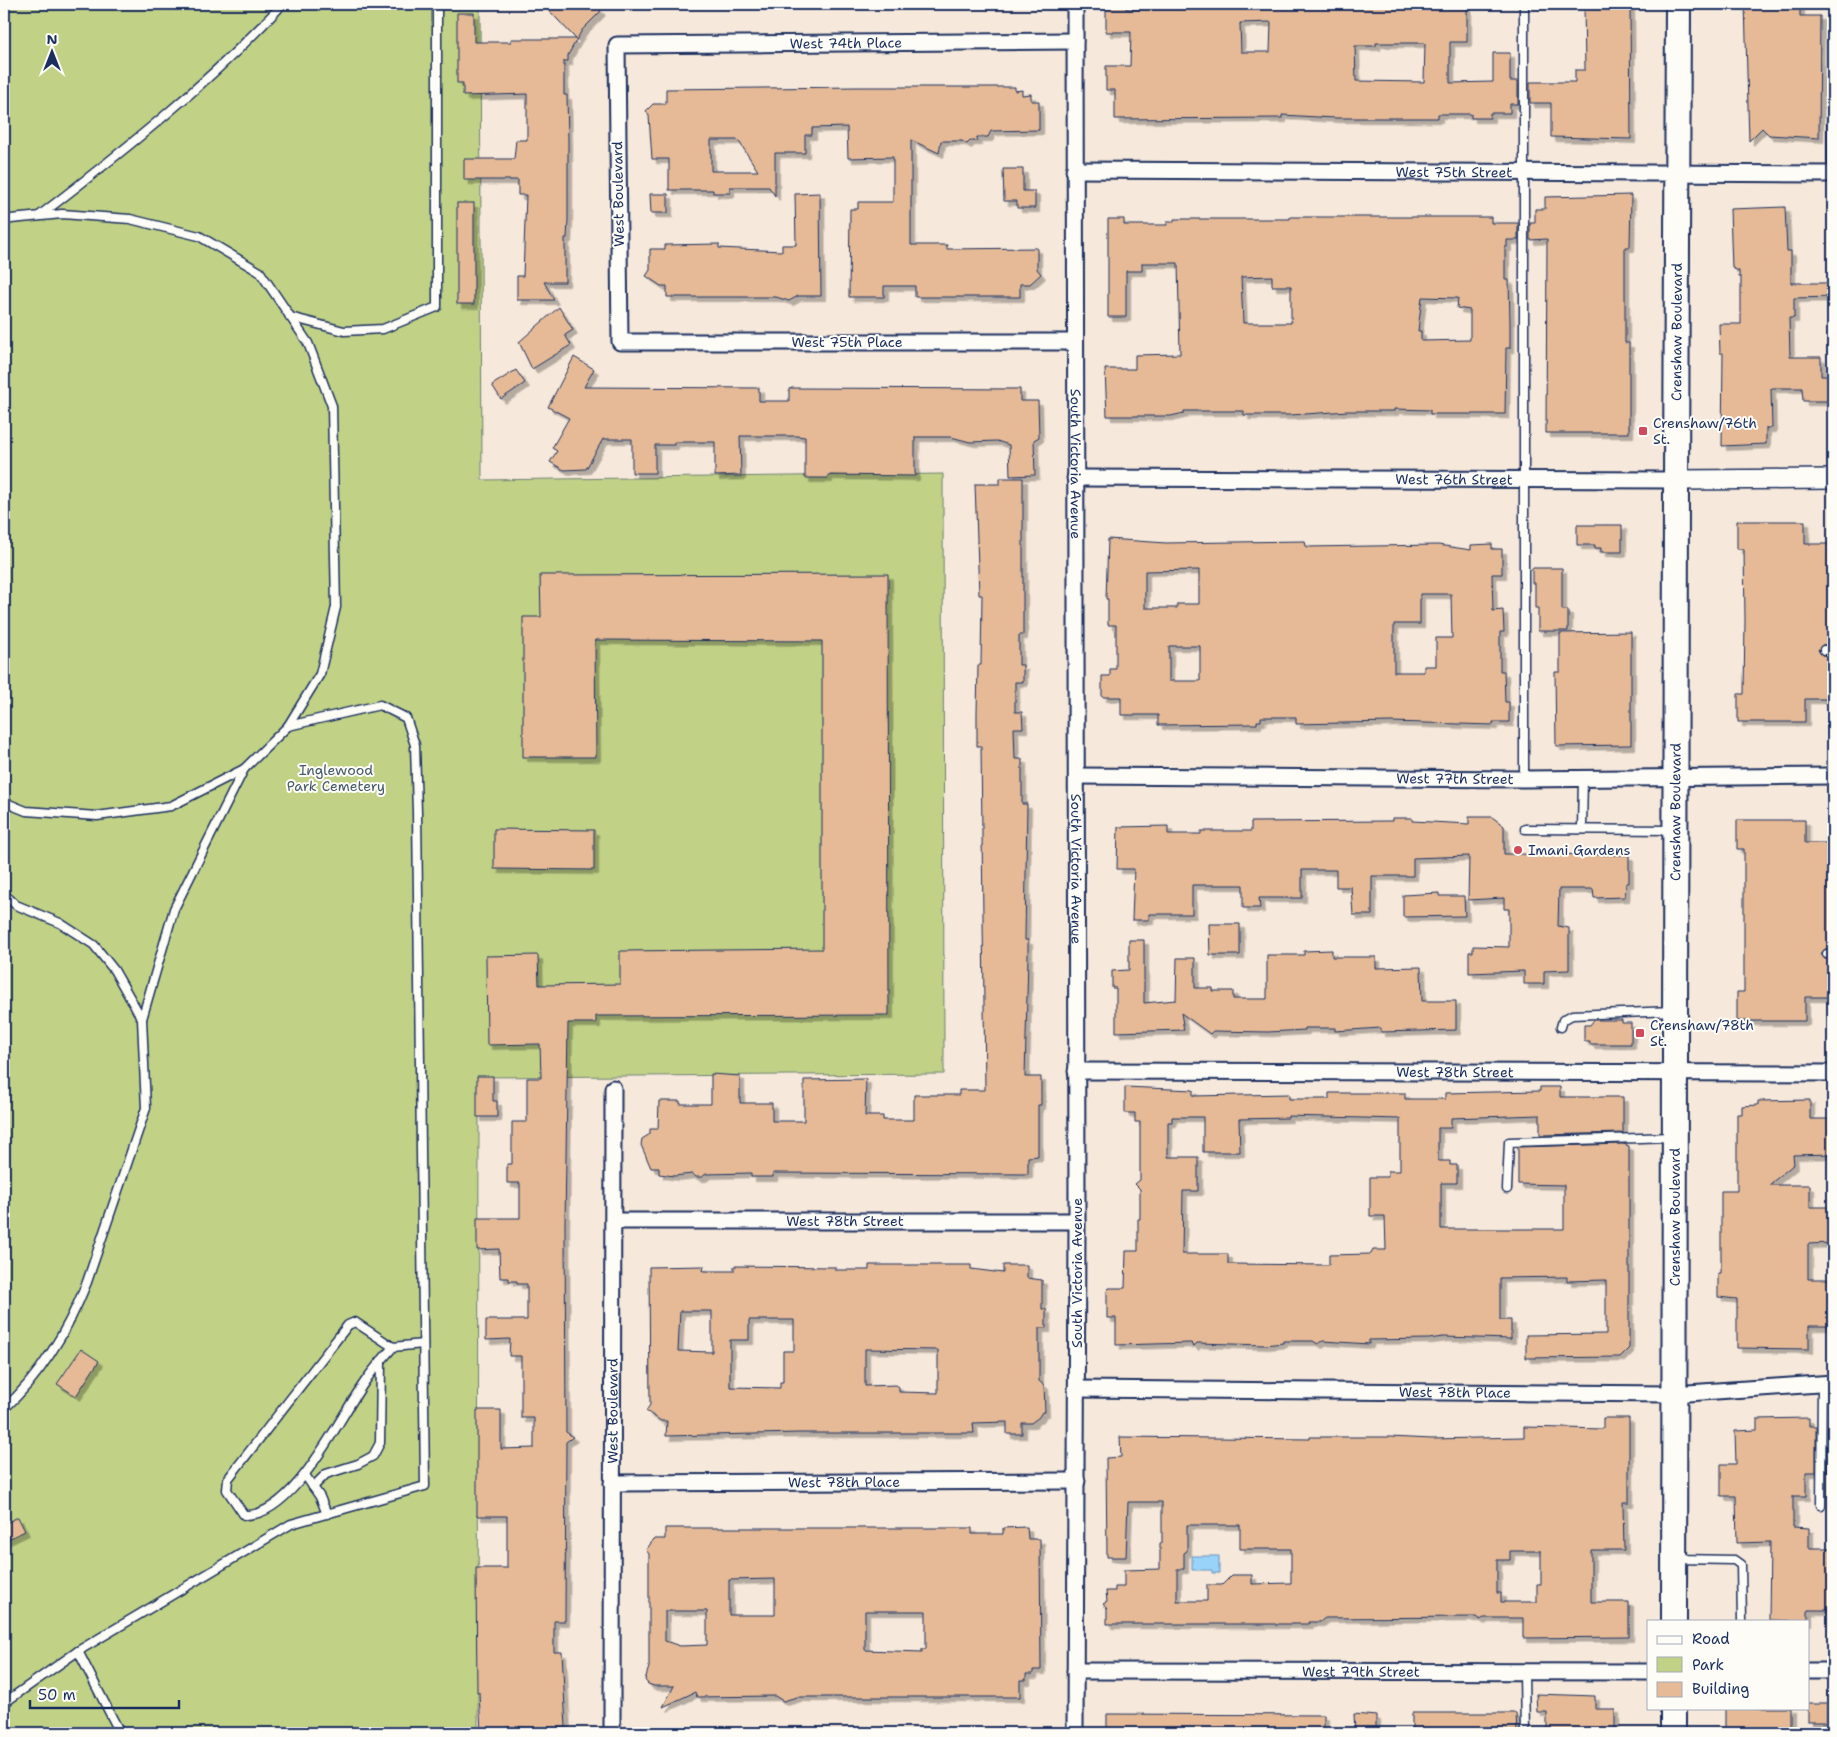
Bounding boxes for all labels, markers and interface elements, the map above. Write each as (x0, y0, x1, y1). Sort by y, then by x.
north arrow (28, 28, 78, 78)
text: N (46, 30, 58, 48)
street label: West 74th Place (790, 34, 902, 52)
street label: West Boulevard (608, 141, 628, 247)
street label: West 75th Street (1396, 163, 1512, 181)
street label: Crenshaw Boulevard (1667, 263, 1686, 401)
street label: West 75th Place (791, 333, 903, 351)
street label: South Victoria Avenue (1067, 389, 1085, 539)
place label: Crenshaw/76th St. (1653, 414, 1757, 448)
marker: Crenshaw/76th St. (1637, 425, 1649, 437)
street label: West 76th Street (1395, 470, 1513, 488)
street label: Crenshaw Boulevard (1666, 743, 1684, 881)
park label: Inglewood Park Cemetery (287, 761, 385, 795)
street label: West 77th Street (1396, 769, 1514, 788)
street label: South Victoria Avenue (1067, 794, 1086, 944)
place label: Imani Gardens (1528, 841, 1630, 859)
marker: Imani Gardens (1512, 844, 1524, 856)
place label: Crenshaw/78th St. (1650, 1016, 1754, 1050)
marker: Crenshaw/78th St. (1634, 1027, 1646, 1039)
street label: West 78th Street (1396, 1063, 1514, 1081)
street label: Crenshaw Boulevard (1666, 1148, 1684, 1286)
street label: South Victoria Avenue (1068, 1198, 1086, 1348)
street label: West 78th Street (786, 1212, 904, 1230)
street label: West Boulevard (603, 1358, 622, 1464)
street label: West 78th Place (1399, 1383, 1511, 1402)
street label: West 78th Place (788, 1473, 900, 1491)
legend (1647, 1620, 1810, 1710)
text: Road (1692, 1629, 1730, 1649)
text: Park (1692, 1655, 1724, 1675)
street label: West 79th Street (1302, 1662, 1420, 1681)
scale bar (30, 1677, 179, 1709)
text: Building (1692, 1679, 1749, 1699)
text: 50 m (38, 1685, 76, 1705)

